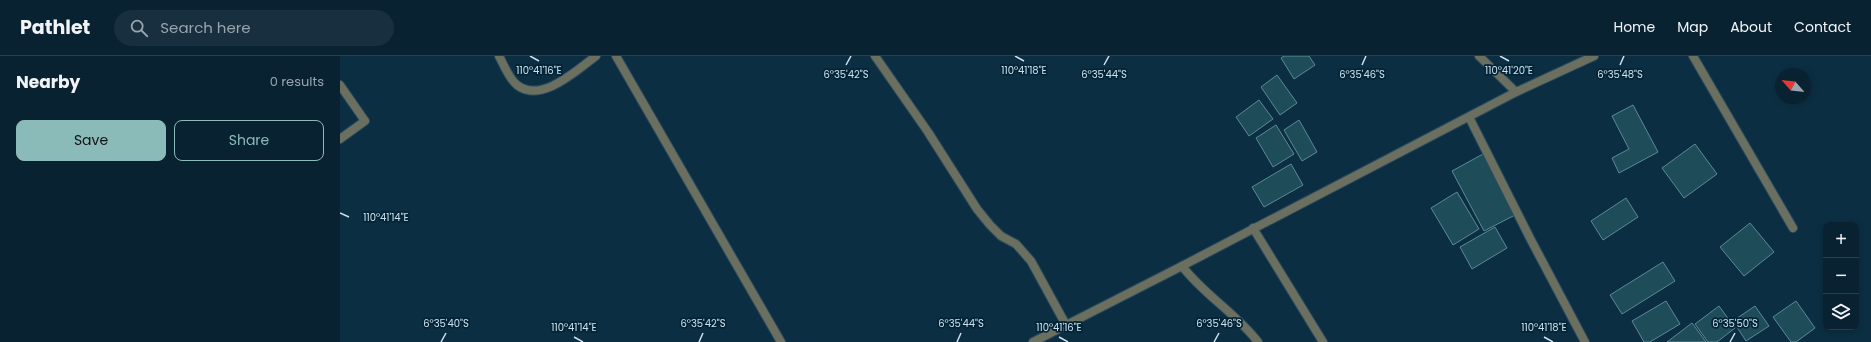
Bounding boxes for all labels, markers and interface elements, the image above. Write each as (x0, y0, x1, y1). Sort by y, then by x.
search box (114, 10, 394, 46)
text: Pathlet (20, 14, 90, 41)
icon: search (128, 17, 150, 39)
text: Search here (160, 17, 251, 38)
text: Home (1613, 17, 1655, 37)
text: Map (1677, 17, 1708, 37)
text: About (1730, 17, 1772, 37)
text: Contact (1794, 17, 1851, 37)
text: 110°41'16"E (516, 63, 562, 78)
text: 110°41'18"E (1001, 63, 1047, 78)
text: 110°41'20"E (1485, 63, 1533, 78)
text: 6°35'42"S (823, 67, 869, 82)
text: 6°35'44"S (1081, 67, 1127, 82)
text: 6°35'46"S (1339, 67, 1385, 82)
text: 6°35'48"S (1597, 67, 1643, 82)
north arrow (1775, 68, 1811, 104)
text: Nearby (16, 70, 80, 94)
text: 0 results (270, 72, 324, 91)
button: Save (16, 120, 166, 161)
button: Share (174, 120, 324, 161)
text: 110°41'14"E (363, 210, 409, 225)
map controls (1823, 222, 1859, 330)
button: + (1823, 222, 1859, 258)
button: − (1823, 258, 1859, 294)
button: layers (1823, 294, 1859, 330)
text: 6°35'40"S (423, 316, 469, 331)
text: 6°35'42"S (680, 316, 726, 331)
text: 6°35'44"S (938, 316, 984, 331)
text: 6°35'46"S (1196, 316, 1242, 331)
text: 6°35'50"S (1712, 316, 1758, 331)
text: 110°41'14"E (551, 320, 597, 335)
text: 110°41'16"E (1036, 320, 1082, 335)
text: 110°41'18"E (1521, 320, 1567, 335)

